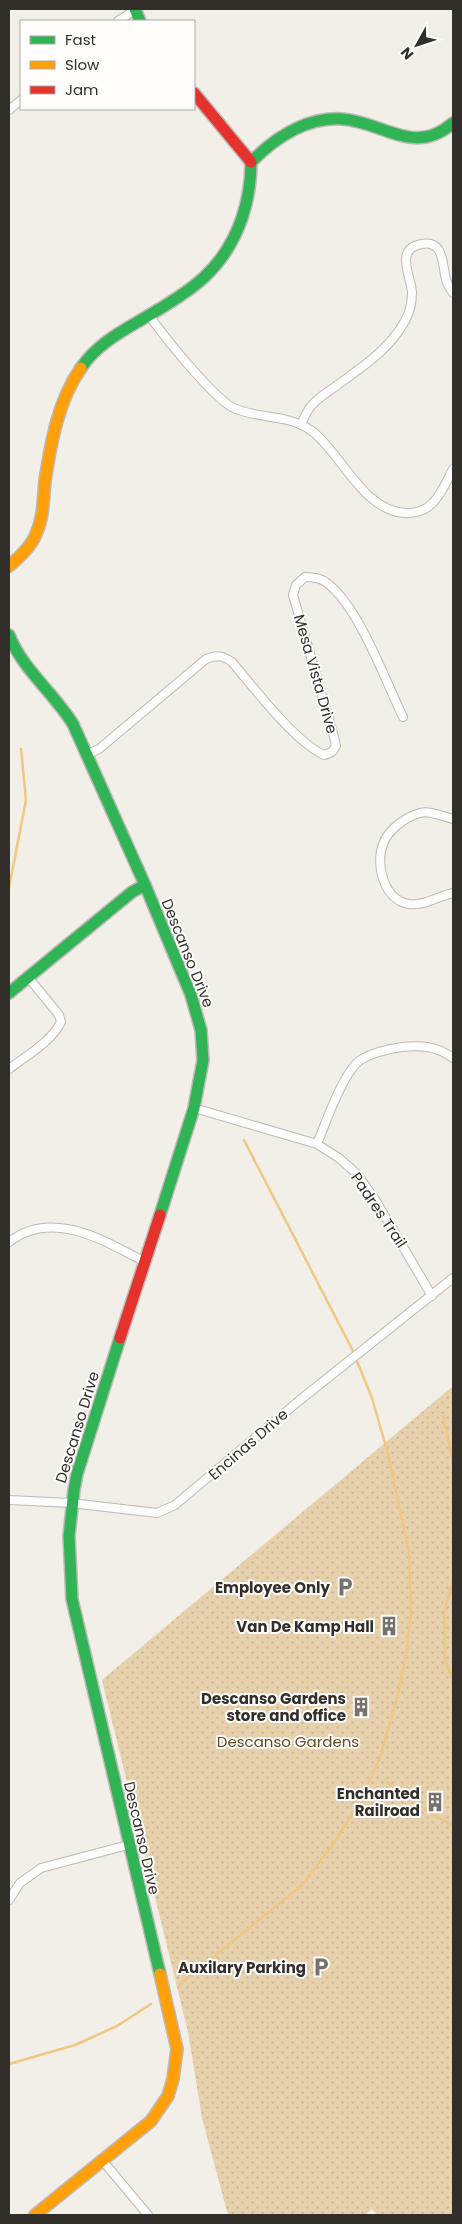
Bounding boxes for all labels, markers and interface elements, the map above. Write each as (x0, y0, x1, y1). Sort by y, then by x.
legend (20, 20, 195, 110)
north arrow (392, 20, 442, 70)
text: Fast (65, 29, 96, 50)
text: N (396, 43, 418, 64)
text: Slow (65, 54, 100, 75)
text: Jam (65, 79, 99, 100)
street label: Mesa Vista Drive (289, 612, 343, 736)
street label: Descanso Drive (157, 895, 219, 1011)
street label: Padres Trail (346, 1168, 412, 1252)
street label: Descanso Drive (50, 1369, 104, 1485)
street label: Encinas Drive (204, 1404, 292, 1484)
parking icon: Employee Only (334, 1576, 356, 1598)
place label: Employee Only (215, 1577, 331, 1598)
building icon: Van De Kamp Hall (378, 1615, 400, 1637)
place label: Van De Kamp Hall (236, 1616, 374, 1637)
place label: Descanso Gardens store and office (201, 1688, 346, 1726)
building icon: Descanso Gardens store and office (350, 1696, 372, 1718)
park label: Descanso Gardens (217, 1731, 359, 1752)
street label: Descanso Drive (119, 1779, 165, 1897)
place label: Enchanted Railroad (337, 1783, 420, 1821)
building icon: Enchanted Railroad (424, 1791, 446, 1813)
parking icon: Auxilary Parking (310, 1956, 332, 1978)
place label: Auxilary Parking (178, 1957, 306, 1978)

